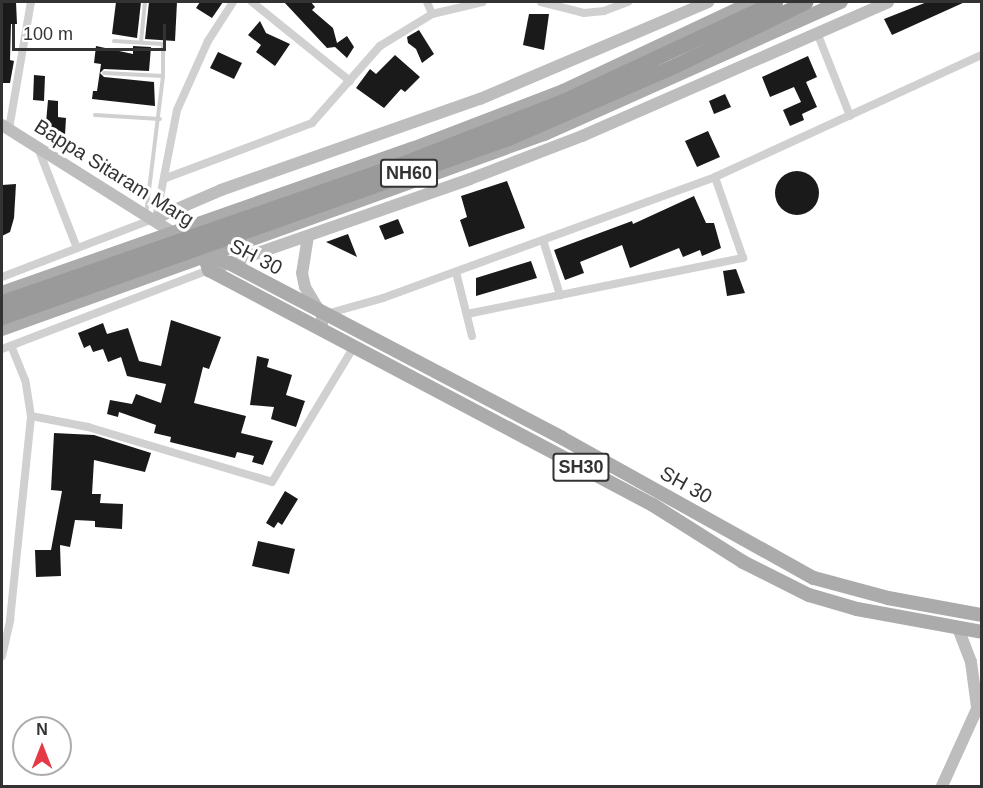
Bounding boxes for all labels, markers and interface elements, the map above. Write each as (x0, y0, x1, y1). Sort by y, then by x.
scale bar (15, 12, 170, 50)
text: 100 m (23, 24, 73, 44)
street label: Bappa Sitaram Marg (30, 114, 198, 232)
road number: NH60 (379, 158, 439, 188)
street label: SH 30 (226, 234, 286, 280)
road number: SH30 (551, 452, 611, 482)
street label: SH 30 (656, 461, 716, 509)
north arrow (12, 716, 72, 776)
text: N (36, 721, 48, 738)

